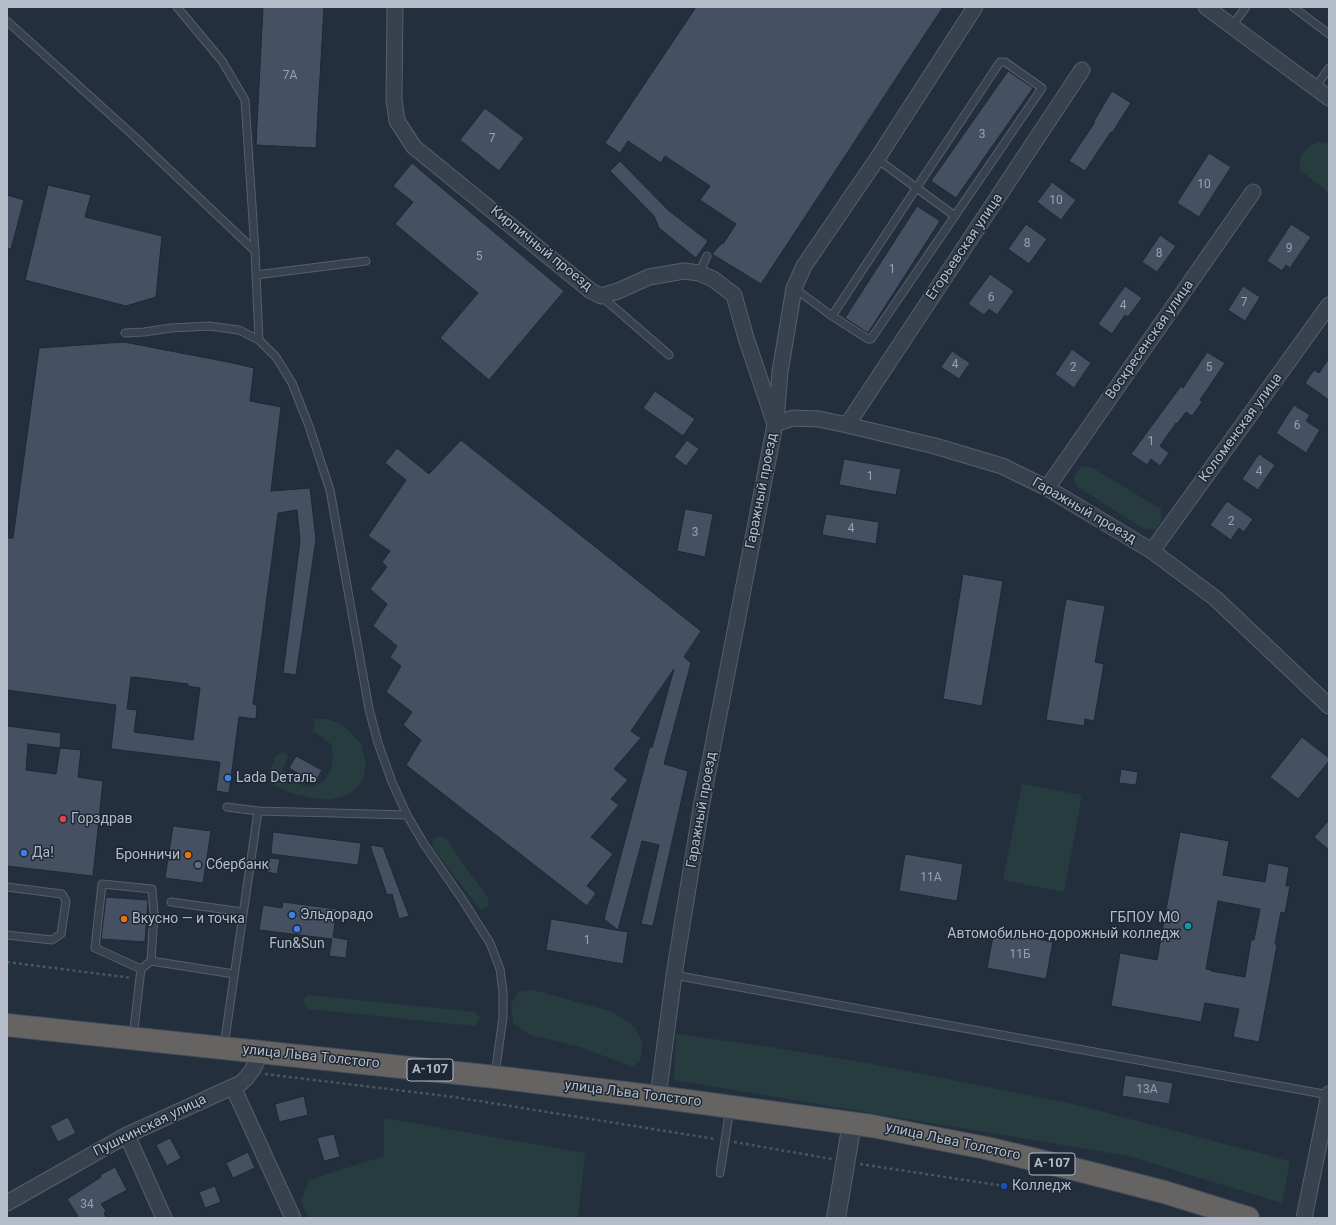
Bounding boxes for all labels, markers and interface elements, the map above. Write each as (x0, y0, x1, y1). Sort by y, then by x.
house number: 7А (283, 69, 297, 83)
house number: 3 (979, 128, 985, 142)
house number: 7 (489, 132, 495, 146)
house number: 10 (1197, 178, 1211, 192)
street label: Егорьевская улица (923, 191, 1007, 303)
house number: 10 (1049, 194, 1063, 208)
street label: Кирпичный проезд (487, 203, 595, 295)
house number: 8 (1024, 237, 1030, 251)
house number: 9 (1286, 242, 1292, 256)
house number: 8 (1156, 247, 1162, 261)
house number: 5 (476, 250, 482, 264)
house number: 1 (889, 263, 895, 277)
street label: Воскресенская улица (1102, 277, 1198, 403)
house number: 6 (988, 291, 994, 305)
house number: 7 (1241, 296, 1247, 310)
house number: 4 (1120, 299, 1126, 313)
house number: 4 (952, 358, 958, 372)
house number: 2 (1070, 361, 1076, 375)
house number: 5 (1206, 361, 1212, 375)
street label: Коломенская улица (1196, 370, 1286, 486)
house number: 6 (1294, 419, 1300, 433)
street label: Гаражный проезд (743, 432, 781, 550)
house number: 1 (1148, 435, 1154, 449)
house number: 4 (1256, 465, 1262, 479)
house number: 1 (867, 470, 873, 484)
street label: Гаражный проезд (1029, 474, 1139, 548)
house number: 2 (1228, 515, 1234, 529)
house number: 4 (848, 522, 854, 536)
house number: 3 (692, 526, 698, 540)
street label: Гаражный проезд (684, 751, 720, 869)
place label: Lada Dеталь (236, 770, 317, 786)
marker: Lada Dеталь (223, 773, 233, 783)
place label: Горздрав (71, 811, 132, 827)
marker: Горздрав (58, 814, 68, 824)
place label: Да! (32, 845, 54, 861)
place label: Бронничи (115, 847, 180, 863)
marker: Да! (19, 848, 29, 858)
marker: Бронничи (183, 850, 193, 860)
place label: Сбербанк (206, 857, 269, 873)
marker: Сбербанк (193, 860, 203, 870)
house number: 11А (920, 871, 942, 885)
place label: Эльдорадо (300, 907, 373, 923)
marker: Эльдорадо (287, 910, 297, 920)
place label: ГБПОУ МО Автомобильно-дорожный колледж (947, 910, 1180, 942)
place label: Вкусно — и точка (132, 911, 245, 927)
marker: Вкусно — и точка (119, 914, 129, 924)
marker: ГБПОУ МО Автомобильно-дорожный колледж (1183, 921, 1193, 931)
marker: Fun&Sun (292, 924, 302, 934)
house number: 1 (584, 934, 590, 948)
place label: Fun&Sun (269, 936, 325, 952)
house number: 11Б (1009, 948, 1031, 962)
street label: улица Льва Толстого (242, 1041, 380, 1073)
road number: А-107 (407, 1059, 453, 1081)
street label: улица Льва Толстого (564, 1077, 702, 1111)
house number: 13А (1136, 1083, 1158, 1097)
street label: Пушкинская улица (91, 1091, 209, 1161)
street label: улица Льва Толстого (884, 1119, 1022, 1165)
road number: А-107 (1029, 1153, 1075, 1175)
place label: Колледж (1012, 1178, 1071, 1194)
marker: Колледж (999, 1181, 1009, 1191)
house number: 34 (80, 1198, 94, 1212)

